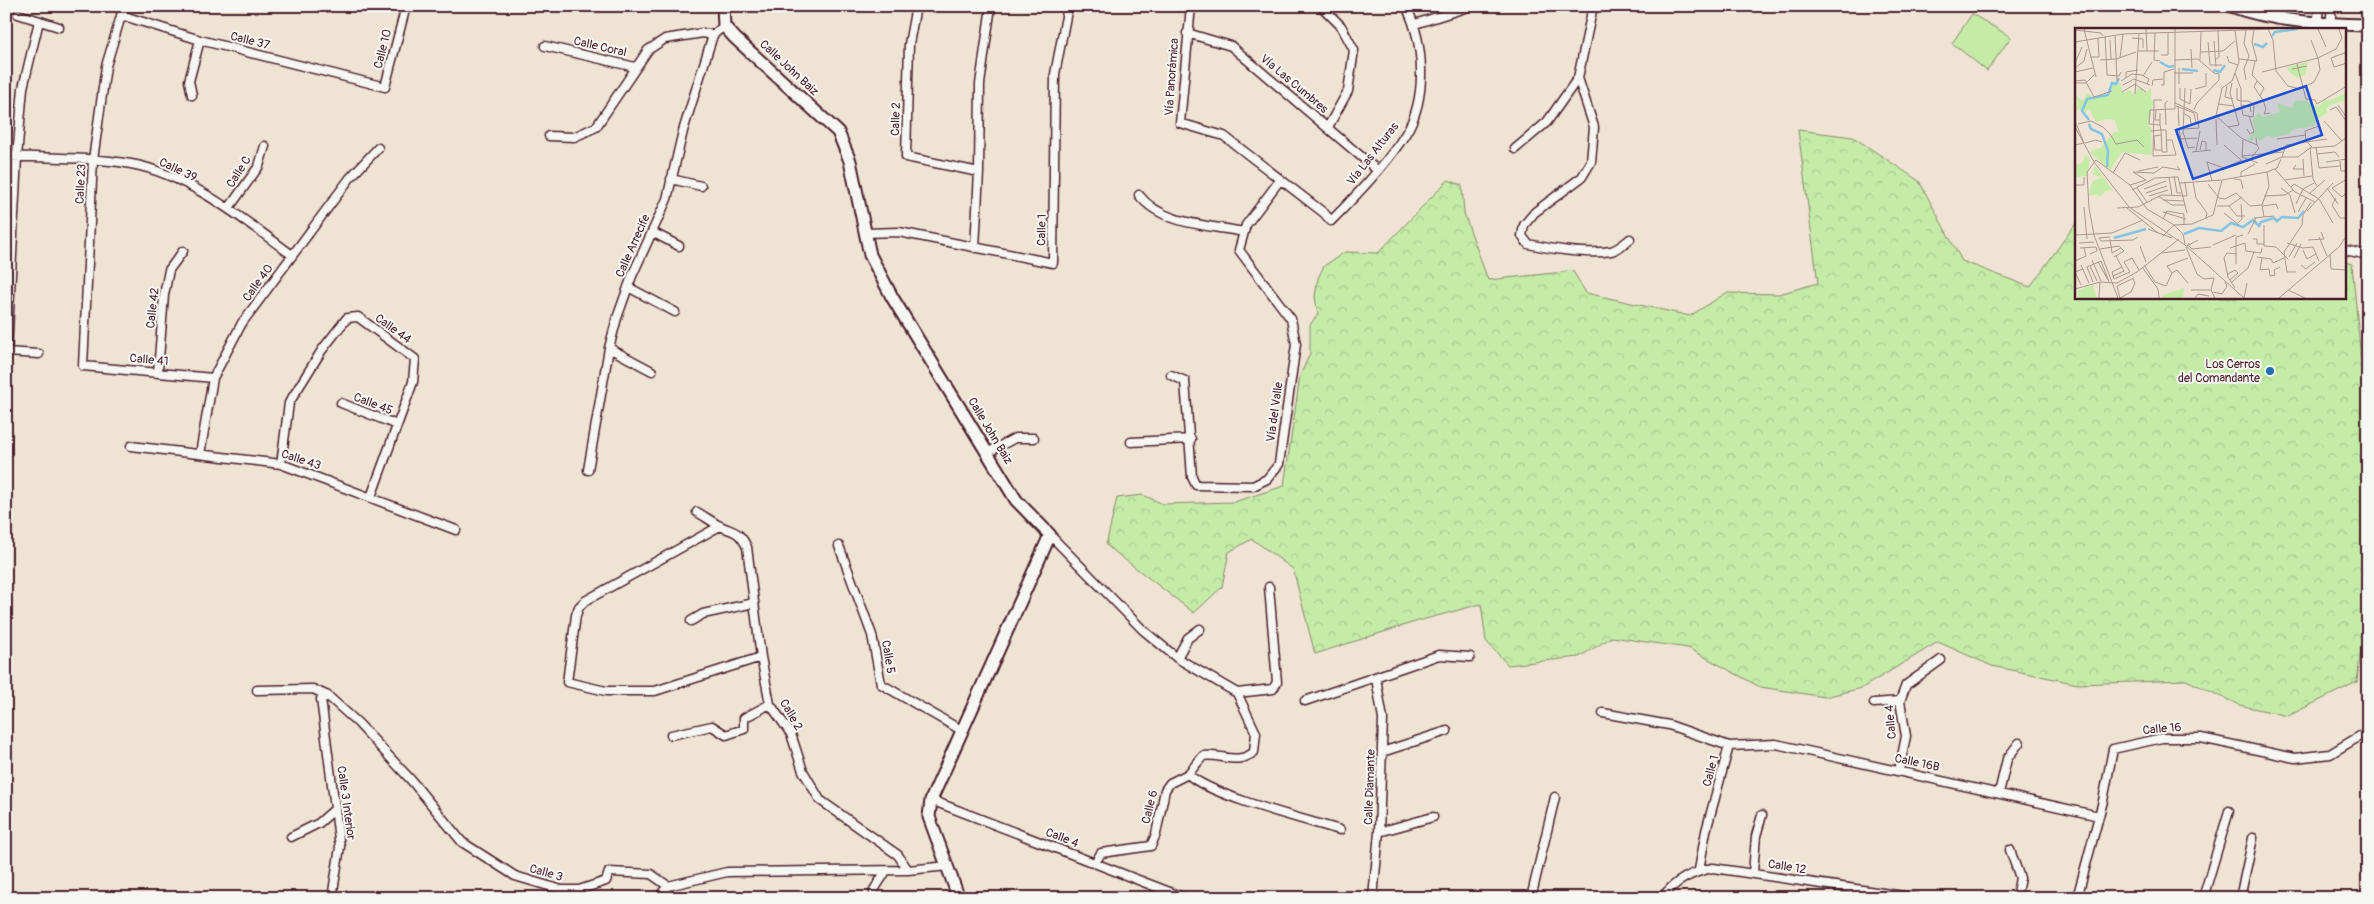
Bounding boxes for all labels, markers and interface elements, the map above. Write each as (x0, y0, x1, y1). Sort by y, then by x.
street label: Calle 10 (371, 28, 395, 70)
inset map (2075, 28, 2346, 299)
street label: Calle 37 (229, 29, 272, 53)
street label: Calle Coral (572, 34, 628, 60)
street label: Calle John Baiz (756, 37, 822, 99)
street label: Vía Panorámica (1162, 37, 1182, 116)
street label: Vía Las Cumbres (1257, 51, 1331, 117)
street label: Calle 2 (888, 102, 904, 136)
street label: Vía Las Alturas (1344, 119, 1403, 188)
street label: Calle C (223, 153, 255, 191)
street label: Calle 39 (157, 155, 199, 185)
street label: Calle 23 (72, 163, 90, 204)
street label: Calle Arrecife (612, 212, 654, 280)
street label: Calle 1 (1034, 214, 1050, 246)
street label: Calle 40 (239, 261, 277, 305)
street label: Calle 42 (143, 287, 163, 329)
street label: Calle 44 (372, 311, 414, 347)
street label: Calle 41 (129, 351, 169, 369)
place label: Los Cerros del Comandante (2178, 357, 2261, 386)
marker: Los Cerros del Comandante (2264, 365, 2276, 377)
street label: Vía del Valle (1263, 381, 1287, 443)
street label: Calle 45 (351, 390, 395, 418)
street label: Calle John Baiz (964, 395, 1016, 467)
street label: Calle 43 (279, 447, 323, 474)
street label: Calle 5 (878, 639, 898, 675)
street label: Calle 2 (776, 697, 806, 734)
street label: Calle 4 (1882, 704, 1900, 740)
street label: Calle 16 (2142, 720, 2182, 738)
street label: Calle Diamante (1361, 749, 1379, 825)
street label: Calle 16B (1893, 751, 1941, 775)
street label: Calle 1 (1700, 754, 1722, 788)
street label: Calle 3 Interior (333, 765, 359, 842)
street label: Calle 6 (1139, 789, 1161, 825)
street label: Calle 4 (1043, 825, 1081, 851)
street label: Calle 12 (1767, 857, 1808, 877)
street label: Calle 3 (528, 861, 565, 885)

